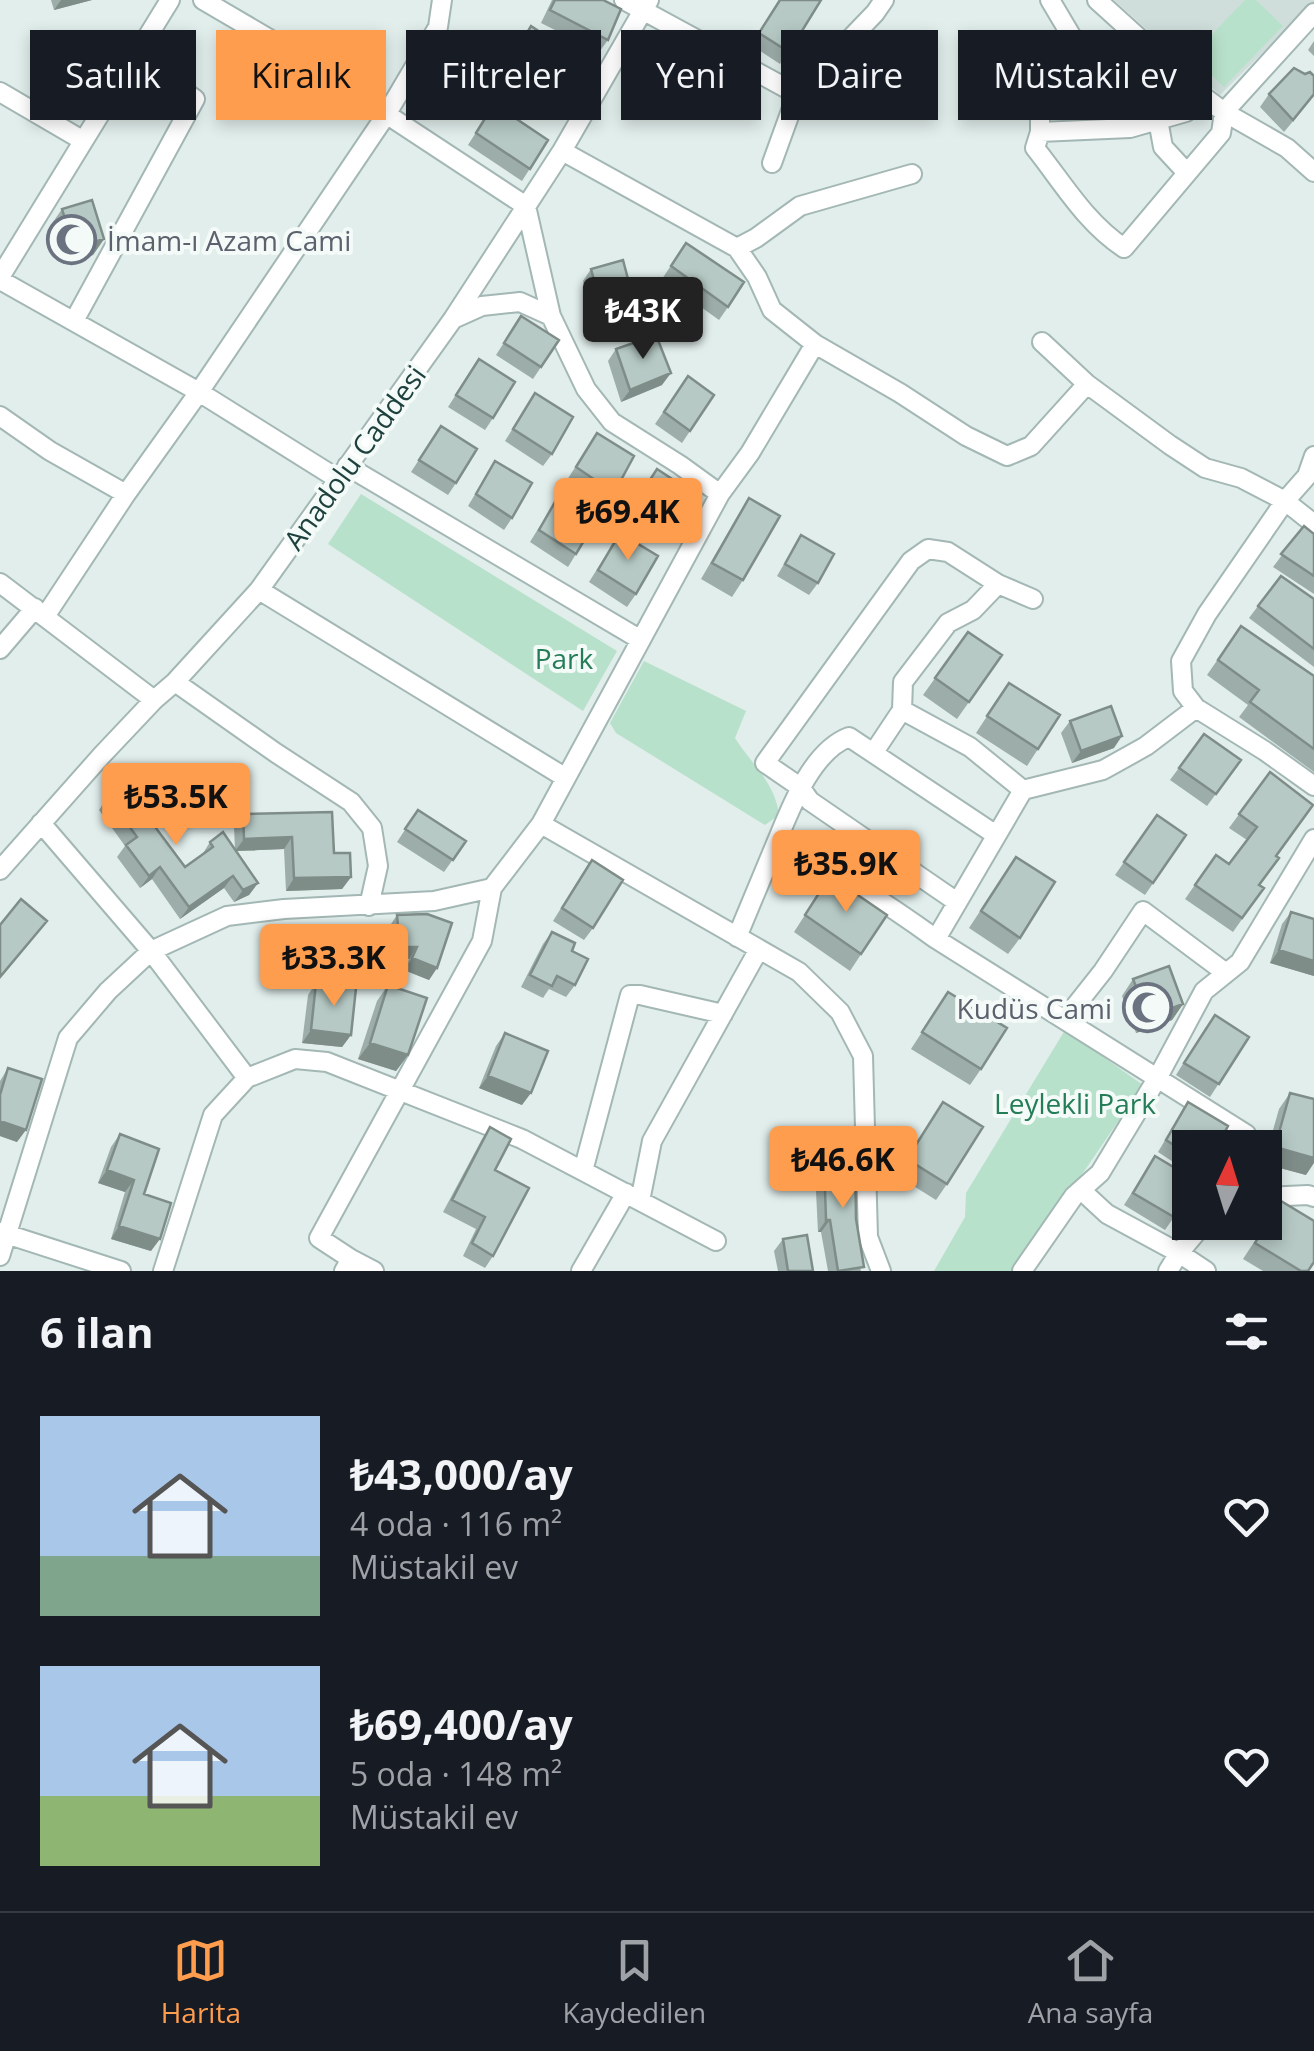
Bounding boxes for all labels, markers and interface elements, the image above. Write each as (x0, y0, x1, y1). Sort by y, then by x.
chip: Satılık (30, 30, 196, 120)
chip: Kiralık (216, 30, 386, 120)
chip: Filtreler (406, 30, 601, 120)
chip: Yeni (621, 30, 761, 120)
chip: Daire (781, 30, 938, 120)
chip: Müstakil ev (958, 30, 1212, 120)
mosque icon: İmam-ı Azam Cami (46, 214, 98, 266)
place label: İmam-ı Azam Cami (107, 221, 351, 259)
pin: ₺43K (584, 277, 702, 362)
text: ₺43K (605, 288, 681, 331)
street label: Anadolu Caddesi (274, 357, 434, 557)
pin: ₺69.4K (547, 478, 709, 563)
text: ₺69.4K (576, 489, 680, 532)
park label: Park (535, 639, 594, 677)
pin: ₺53.5K (95, 763, 257, 848)
text: ₺53.5K (124, 774, 228, 817)
pin: ₺35.9K (765, 830, 927, 915)
text: ₺35.9K (794, 841, 898, 884)
pin: ₺33.3K (253, 924, 415, 1009)
text: ₺33.3K (282, 935, 386, 978)
mosque icon: Kudüs Cami (1121, 982, 1173, 1034)
place label: Kudüs Cami (957, 989, 1112, 1027)
park label: Leylekli Park (994, 1084, 1156, 1122)
pin: ₺46.6K (762, 1126, 924, 1211)
north arrow (1172, 1130, 1282, 1240)
map controls (1172, 1130, 1282, 1240)
text: ₺46.6K (791, 1137, 895, 1180)
text: 6 ilan (40, 1303, 154, 1360)
icon: filters (1219, 1304, 1274, 1359)
text: ₺43,000/ay (350, 1445, 573, 1502)
icon: home (120, 1456, 240, 1576)
icon: heart (1219, 1489, 1274, 1544)
text: 4 oda · 116 m² (350, 1502, 562, 1545)
text: Müstakil ev (350, 1545, 518, 1588)
text: ₺69,400/ay (350, 1695, 573, 1752)
icon: home (120, 1706, 240, 1826)
icon: heart (1219, 1739, 1274, 1794)
text: 5 oda · 148 m² (350, 1752, 562, 1795)
text: Müstakil ev (350, 1795, 518, 1838)
tab: Harita (161, 1933, 241, 2031)
tab: Kaydedilen (562, 1933, 706, 2031)
tab: Ana sayfa (1028, 1933, 1153, 2031)

